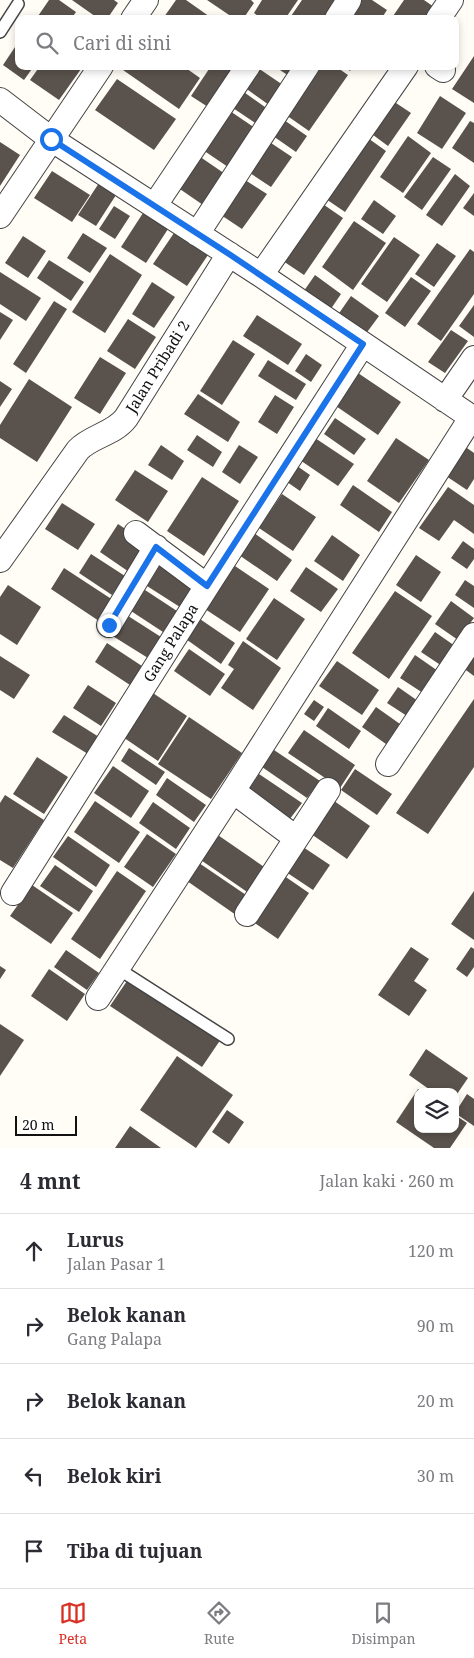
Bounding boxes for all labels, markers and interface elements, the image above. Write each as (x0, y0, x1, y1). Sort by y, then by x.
search box (15, 15, 459, 70)
icon: search (33, 29, 61, 57)
text: Cari di sini (73, 30, 171, 56)
route start (40, 128, 63, 151)
street label: Jalan Pribadi 2 (120, 316, 194, 417)
street label: Gang Palapa (138, 599, 202, 686)
route end (98, 614, 121, 637)
map controls (414, 1088, 459, 1133)
button: layers (414, 1088, 459, 1133)
scale bar (15, 1113, 78, 1136)
text: 20 m (22, 1115, 55, 1134)
text: 4 mnt (20, 1167, 81, 1195)
text: Jalan kaki · 260 m (320, 1170, 454, 1192)
text: Lurus (67, 1227, 124, 1253)
icon: ahead (20, 1237, 48, 1265)
text: 120 m (408, 1240, 454, 1262)
text: Jalan Pasar 1 (67, 1253, 166, 1275)
text: Belok kanan (67, 1302, 186, 1328)
icon: right (20, 1312, 48, 1340)
text: 90 m (417, 1315, 454, 1337)
text: Gang Palapa (67, 1328, 162, 1350)
icon: right (20, 1387, 48, 1415)
text: Belok kanan (67, 1388, 186, 1414)
text: 20 m (417, 1390, 454, 1412)
icon: left (20, 1462, 48, 1490)
text: Belok kiri (67, 1463, 161, 1489)
text: 30 m (417, 1465, 454, 1487)
icon: arrive (20, 1537, 48, 1565)
text: Tiba di tujuan (67, 1538, 202, 1564)
tab: Peta (58, 1599, 87, 1648)
tab: Rute (204, 1599, 235, 1648)
tab: Disimpan (351, 1599, 416, 1648)

